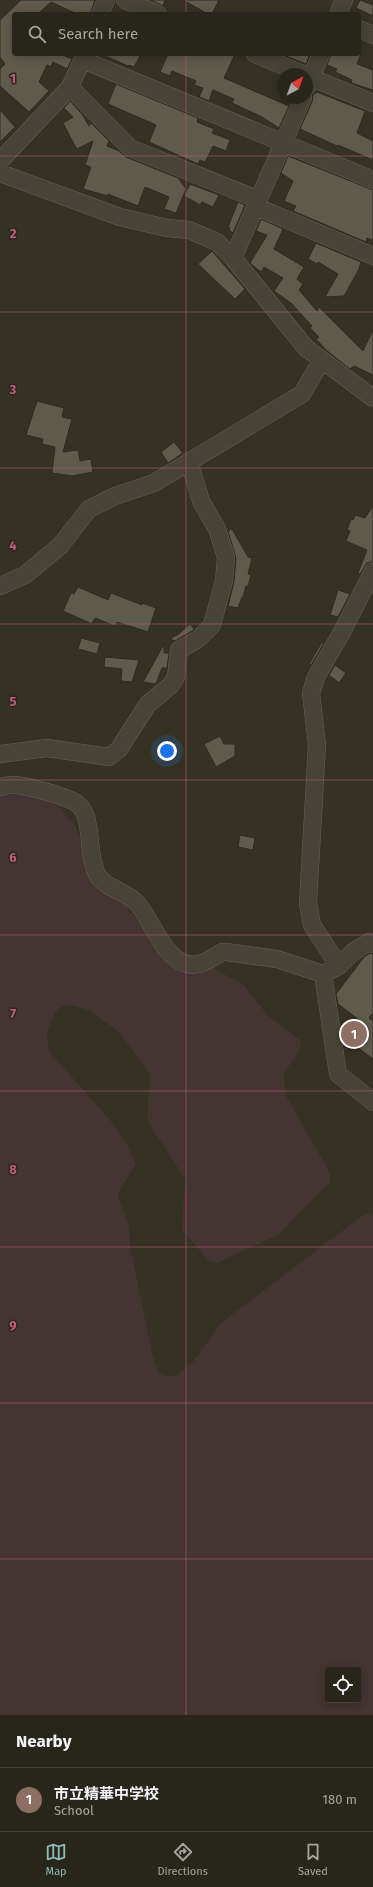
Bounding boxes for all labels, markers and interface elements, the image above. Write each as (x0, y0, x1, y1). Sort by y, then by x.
search box (12, 12, 361, 56)
icon: search (26, 23, 48, 45)
text: Search here (58, 25, 138, 43)
north arrow (277, 68, 313, 104)
text: 1 (10, 71, 16, 86)
text: 2 (10, 226, 17, 241)
text: 3 (9, 382, 17, 397)
text: 4 (9, 538, 17, 553)
text: 5 (10, 694, 17, 709)
your location (157, 741, 177, 761)
text: 6 (9, 850, 17, 865)
text: 7 (10, 1006, 16, 1021)
pin: 1 (341, 1019, 367, 1049)
text: 8 (9, 1162, 17, 1177)
text: 9 (9, 1318, 17, 1333)
map controls (325, 1667, 361, 1703)
button: locate (325, 1667, 361, 1703)
text: Nearby (16, 1731, 71, 1752)
text: 市立精華中学校 (54, 1785, 159, 1803)
text: 1 (26, 1792, 32, 1807)
text: 180 m (322, 1792, 357, 1807)
text: School (54, 1803, 94, 1818)
tab: Map (45, 1841, 67, 1878)
tab: Directions (157, 1841, 208, 1878)
tab: Saved (298, 1841, 328, 1878)

